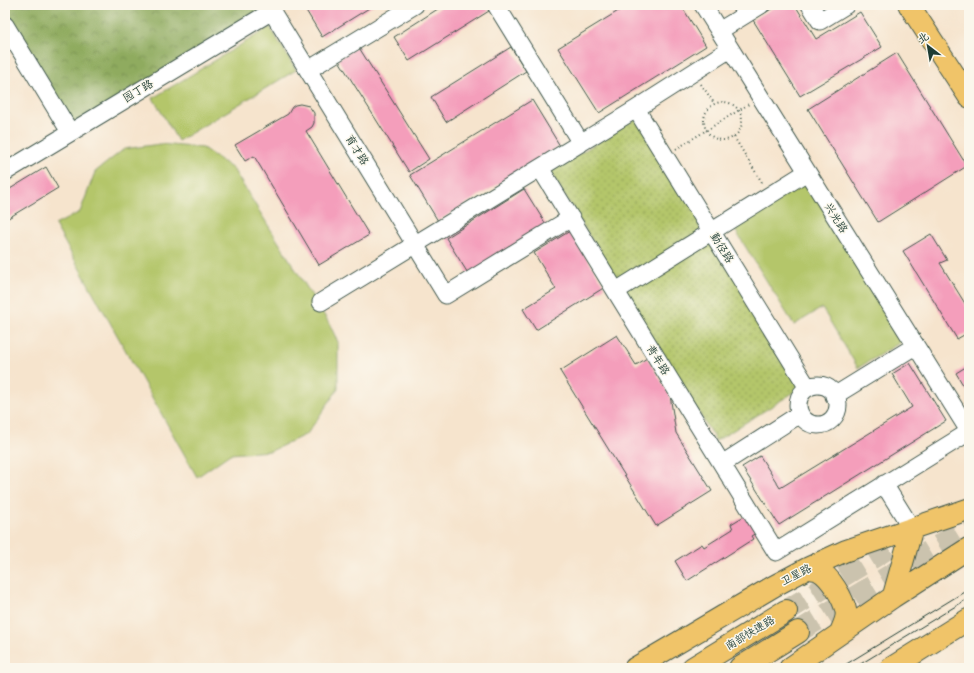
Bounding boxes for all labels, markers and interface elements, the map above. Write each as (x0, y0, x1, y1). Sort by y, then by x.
north arrow (908, 26, 948, 66)
text: 北 (915, 29, 932, 47)
street label: 园丁路 (120, 76, 156, 106)
street label: 育才路 (342, 132, 372, 168)
street label: 兴光路 (821, 200, 851, 236)
street label: 勤径路 (707, 230, 737, 266)
street label: 青年路 (643, 342, 673, 378)
street label: 卫星路 (778, 561, 814, 589)
street label: 南部快速路 (723, 612, 777, 654)

